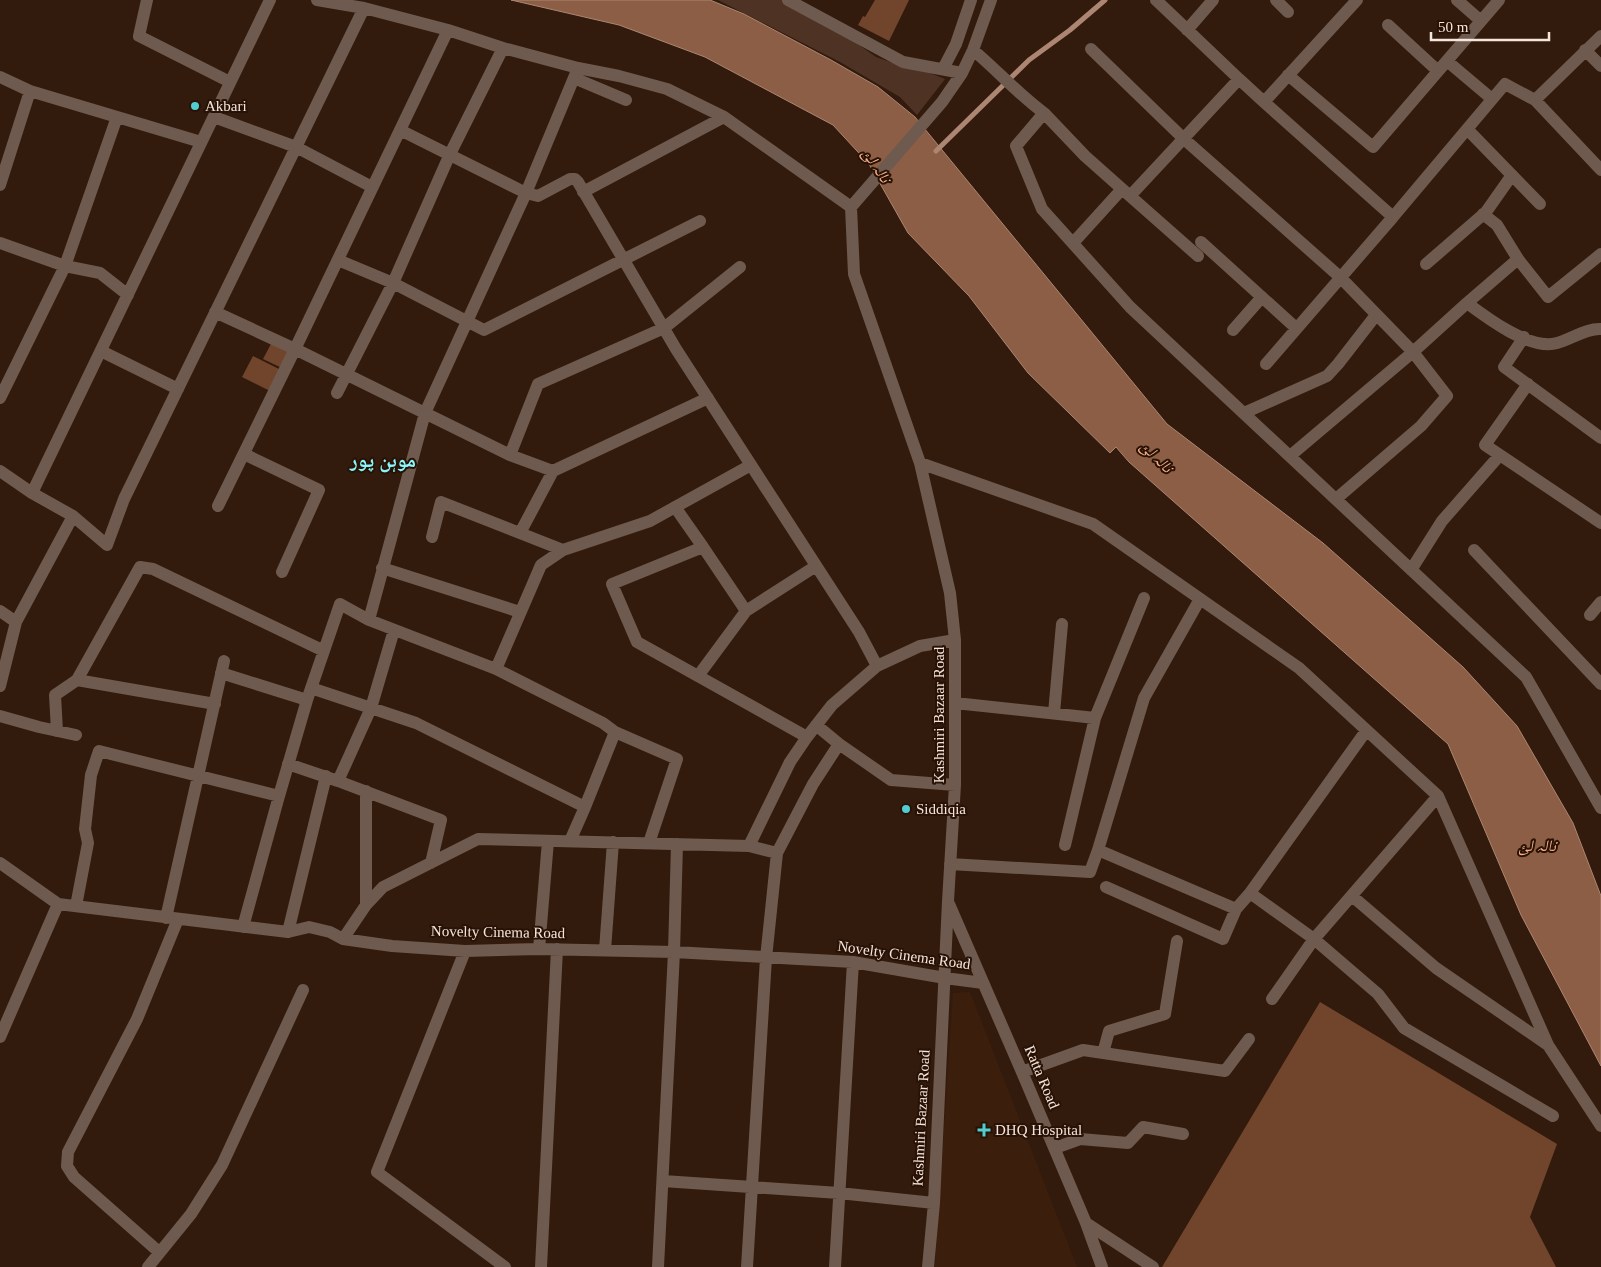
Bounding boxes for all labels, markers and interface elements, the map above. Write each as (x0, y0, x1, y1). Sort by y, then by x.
scale bar (1431, 10, 1548, 42)
text: 50 m (1438, 19, 1469, 35)
place label: Akbari (205, 98, 247, 114)
marker: Akbari (189, 100, 201, 112)
water label: نالہ لئ (857, 145, 896, 189)
water label: نالہ لئ (1136, 437, 1178, 479)
district label: موہن پور (349, 449, 416, 473)
street label: Kashmiri Bazaar Road (931, 646, 947, 783)
place label: Siddiqia (916, 801, 966, 817)
marker: Siddiqia (900, 803, 912, 815)
water label: نالہ لئ (1518, 837, 1558, 856)
street label: Novelty Cinema Road (431, 923, 566, 941)
street label: Novelty Cinema Road (836, 938, 972, 972)
street label: Ratta Road (1022, 1043, 1063, 1111)
street label: Kashmiri Bazaar Road (909, 1049, 933, 1187)
place label: DHQ Hospital (995, 1122, 1082, 1138)
marker: DHQ Hospital (977, 1123, 991, 1137)

